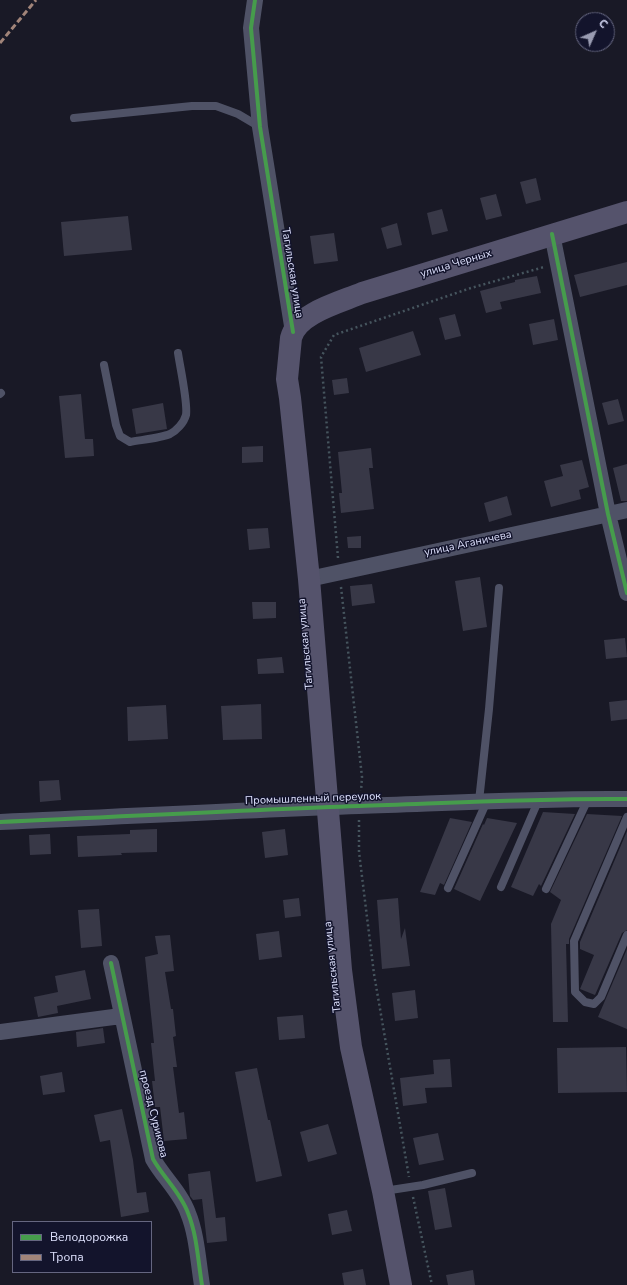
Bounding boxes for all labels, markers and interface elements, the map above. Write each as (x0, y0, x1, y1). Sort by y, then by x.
north arrow (575, 12, 615, 52)
text: С (595, 16, 611, 32)
street label: Тагильская улица (278, 227, 306, 319)
street label: улица Черных (419, 247, 493, 281)
street label: улица Аганичева (423, 528, 513, 560)
street label: Тагильская улица (295, 598, 317, 690)
street label: Промышленный переулок (245, 790, 381, 808)
street label: Тагильская улица (322, 921, 344, 1013)
street label: проезд Сурикова (136, 1069, 170, 1159)
legend (12, 1221, 152, 1273)
text: Велодорожка (50, 1229, 128, 1245)
text: Тропа (50, 1249, 84, 1265)

